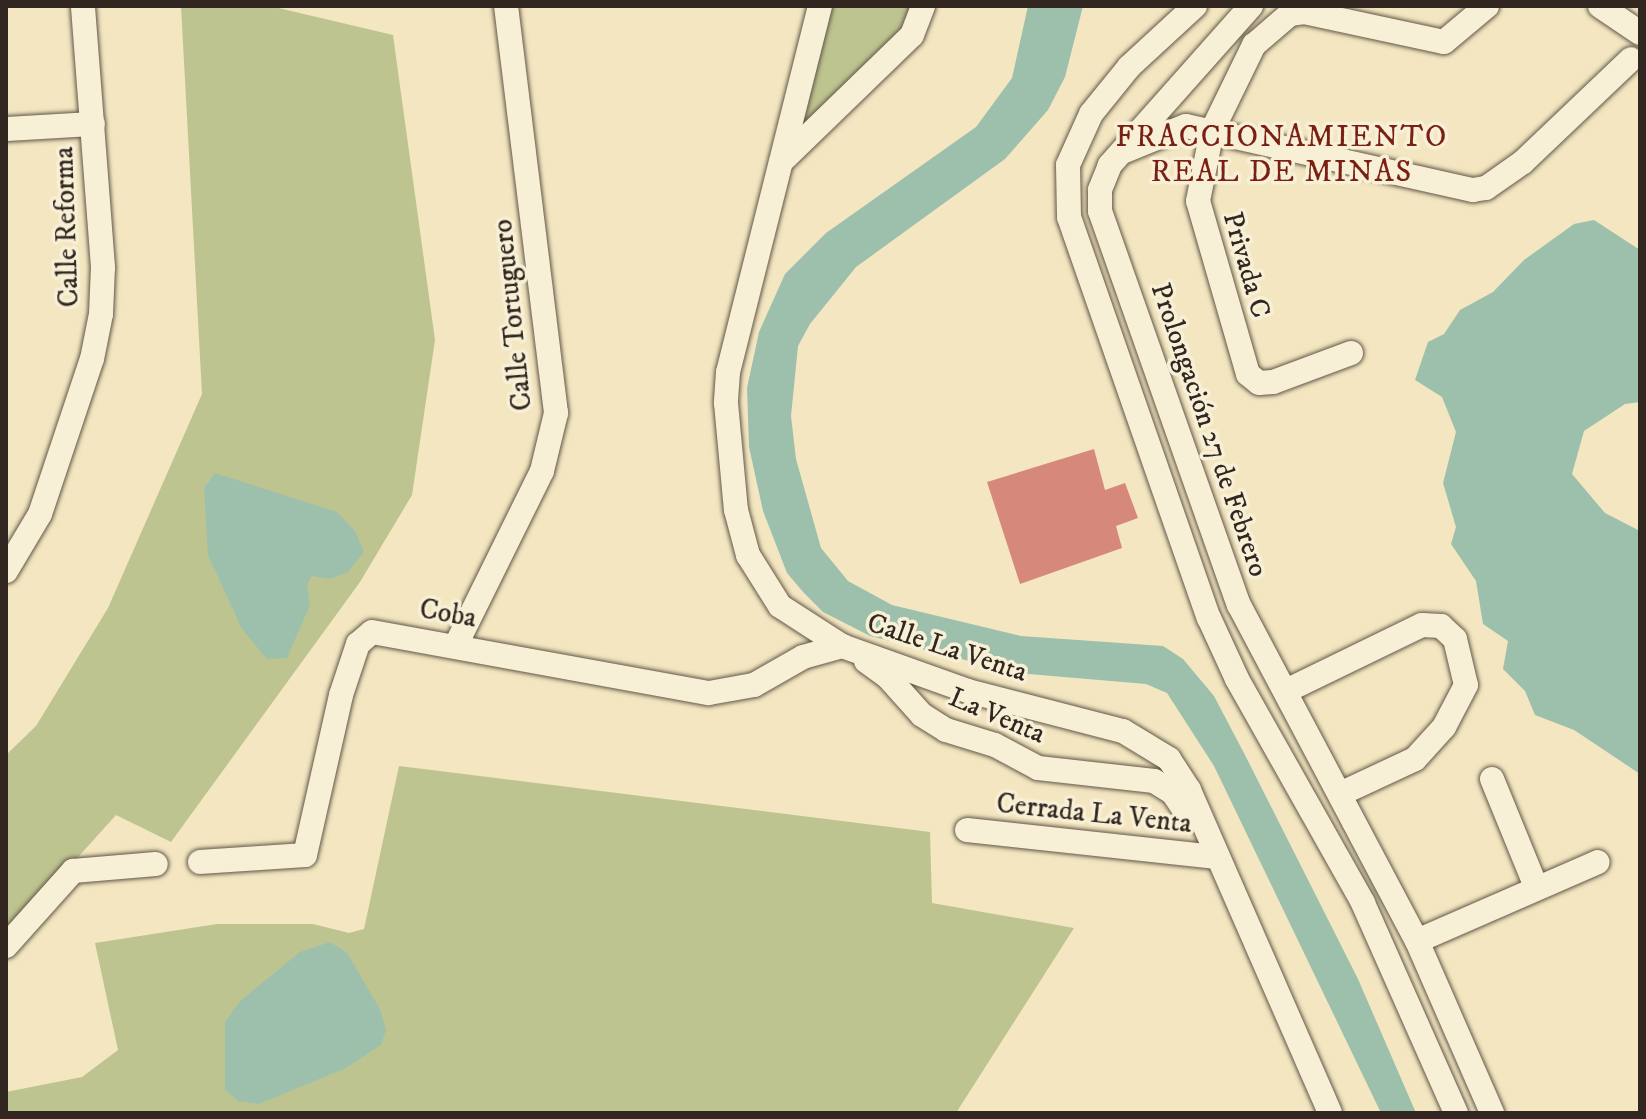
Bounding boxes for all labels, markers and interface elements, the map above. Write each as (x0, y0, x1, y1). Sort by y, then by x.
district label: FRACCIONAMIENTO REAL DE MINAS (1116, 120, 1448, 190)
street label: Calle Reforma (47, 146, 87, 308)
street label: Privada C (1215, 208, 1277, 322)
street label: Calle Tortuguero (486, 218, 540, 412)
street label: Prolongación 27 de Febrero (1143, 279, 1275, 581)
street label: Coba (417, 592, 479, 636)
street label: Calle La Venta (863, 606, 1031, 690)
street label: La Venta (944, 681, 1050, 751)
street label: Cerrada La Venta (995, 787, 1193, 841)

